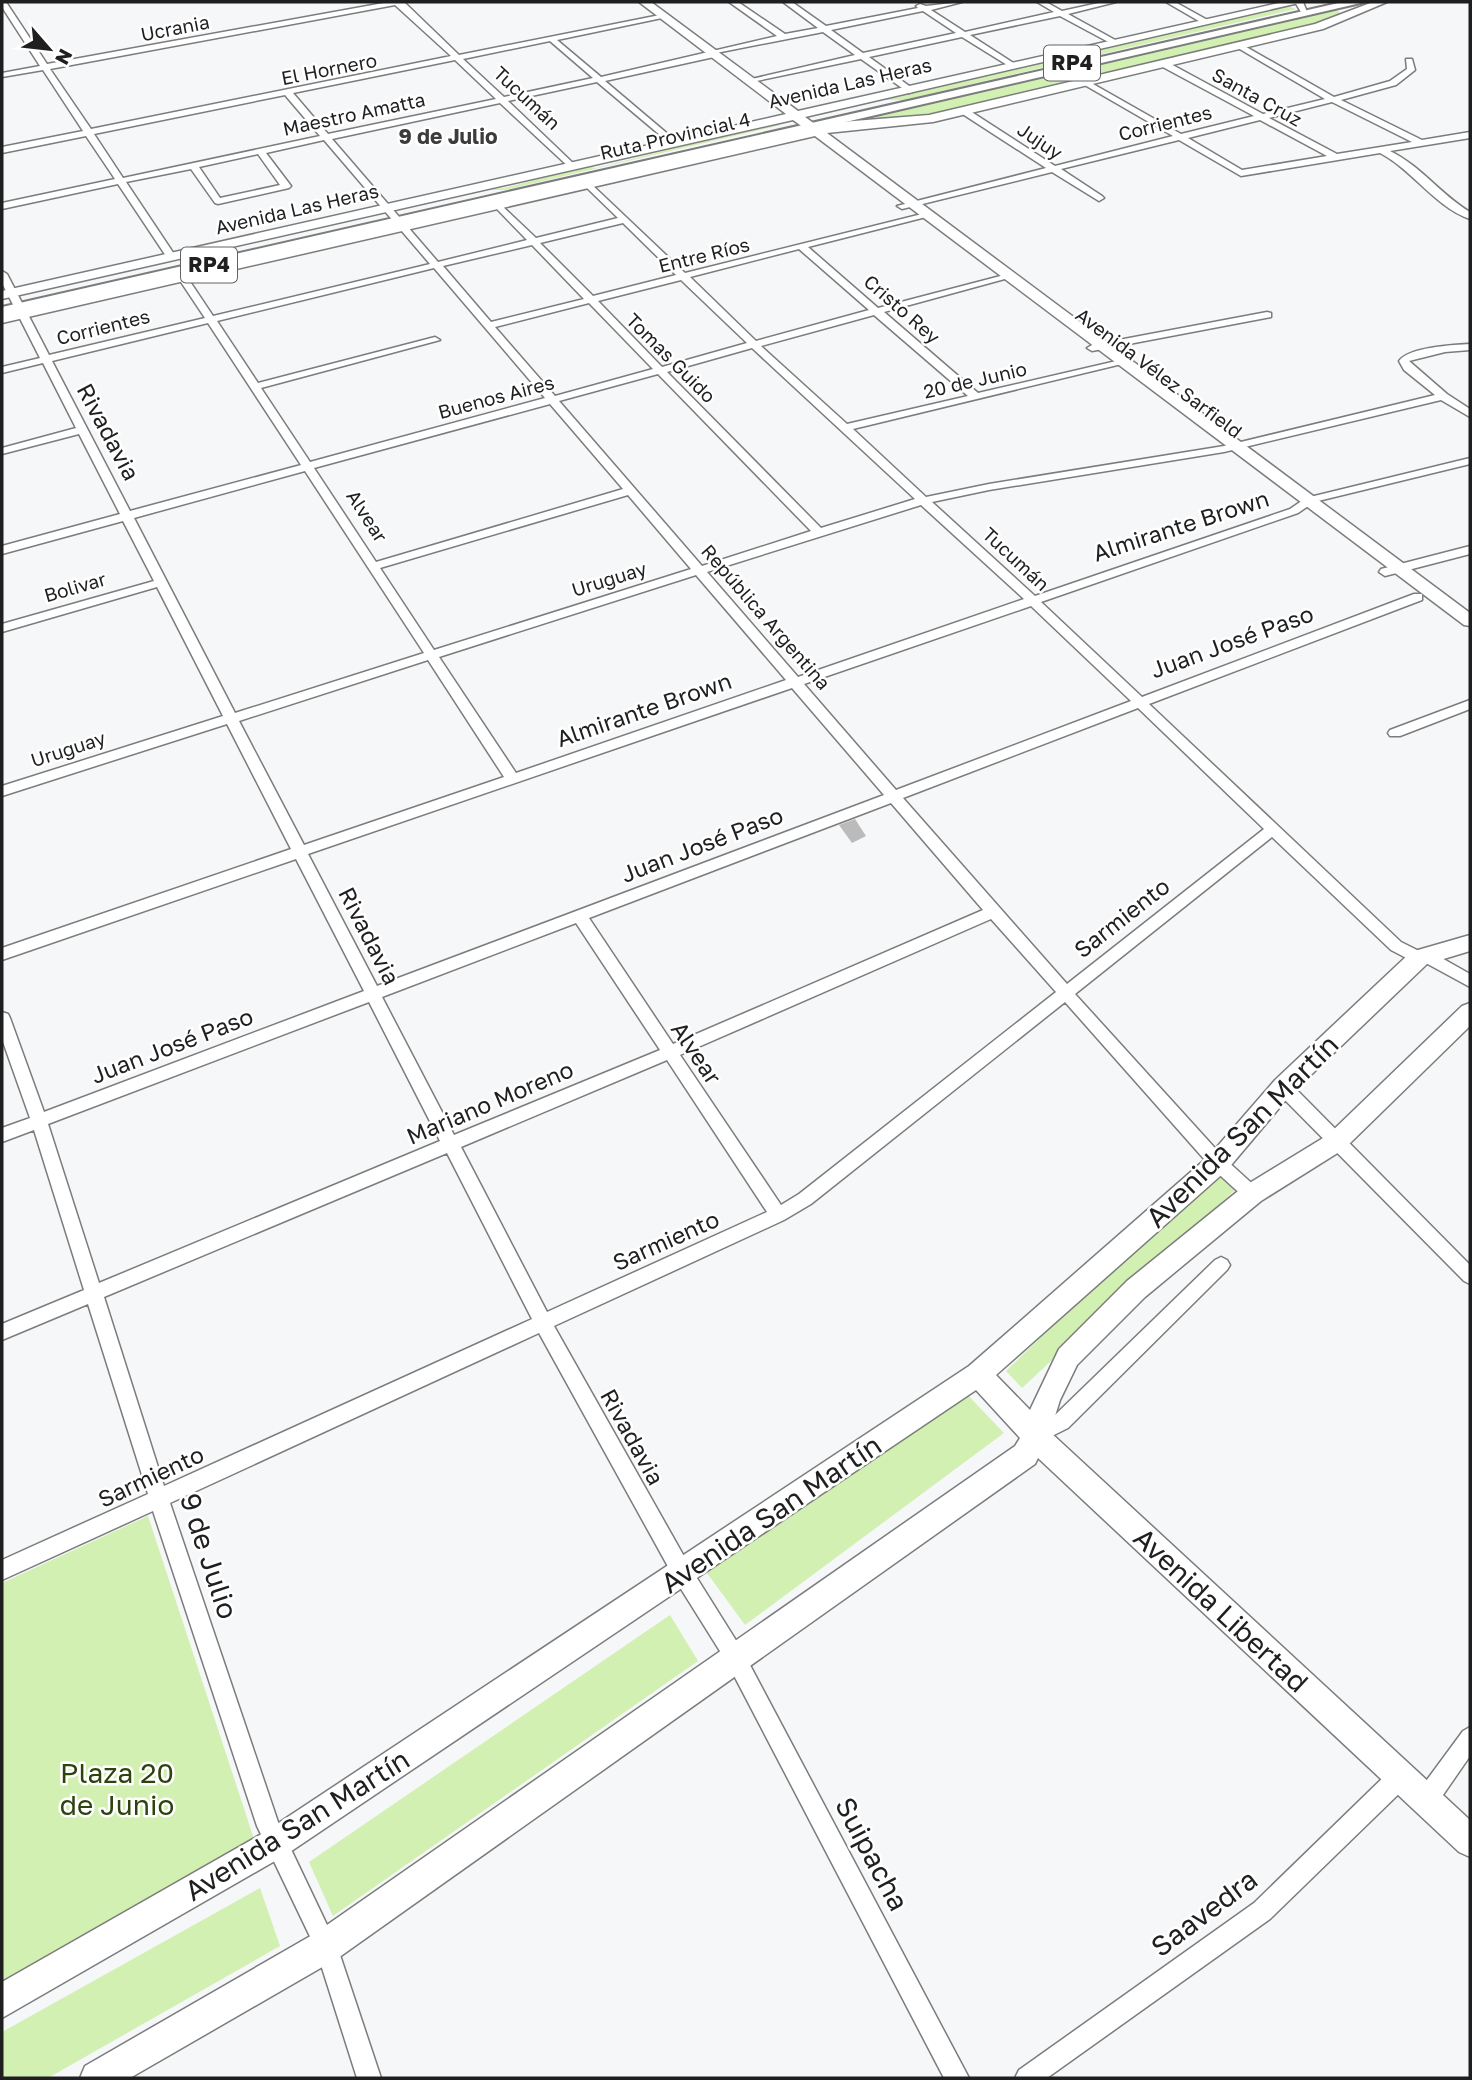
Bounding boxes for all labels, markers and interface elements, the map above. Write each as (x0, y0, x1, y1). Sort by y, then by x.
street label: Ucrania (138, 10, 211, 45)
north arrow (14, 14, 84, 84)
text: N (51, 45, 78, 69)
road number: RP4 (1044, 46, 1100, 80)
street label: El Hornero (279, 48, 379, 89)
street label: Avenida Las Heras (766, 53, 934, 112)
street label: Tucumán (489, 61, 565, 134)
street label: Santa Cruz (1208, 63, 1306, 131)
street label: Maestro Amatta (281, 87, 427, 140)
street label: Corrientes (1116, 100, 1214, 145)
street label: Ruta Provincial 4 (597, 107, 752, 164)
street label: Jujuy (1013, 117, 1067, 164)
district label: 9 de Julio (399, 123, 498, 149)
street label: Avenida Las Heras (213, 179, 381, 238)
street label: Entre Ríos (656, 232, 752, 277)
road number: RP4 (181, 247, 237, 282)
street label: Cristo Rey (860, 269, 945, 348)
street label: Avenida Vélez Sarfield (1072, 303, 1247, 443)
street label: Corrientes (54, 304, 152, 349)
street label: Tomas Guido (622, 308, 721, 407)
street label: 20 de Junio (921, 356, 1029, 403)
street label: Buenos Aires (435, 370, 556, 423)
street label: Rivadavia (72, 378, 146, 485)
street label: Almirante Brown (1089, 483, 1272, 567)
street label: Alvear (342, 485, 393, 547)
street label: Tucumán (978, 522, 1054, 595)
street label: República Argentina (697, 539, 836, 694)
street label: Uruguay (569, 556, 649, 601)
street label: Bolivar (41, 567, 109, 606)
street label: Juan José Paso (1146, 599, 1317, 684)
street label: Almirante Brown (552, 666, 735, 752)
street label: Uruguay (28, 726, 108, 771)
street label: Juan José Paso (617, 800, 787, 888)
street label: Sarmiento (1068, 871, 1175, 963)
street label: Rivadavia (333, 882, 406, 989)
street label: Juan José Paso (87, 1001, 257, 1089)
street label: Alvear (666, 1016, 728, 1089)
street label: Avenida San Martín (1139, 1028, 1345, 1234)
street label: Mariano Moreno (402, 1054, 577, 1150)
street label: Sarmiento (608, 1204, 723, 1276)
street label: Rivadavia (595, 1383, 671, 1490)
street label: Avenida San Martín (654, 1428, 887, 1600)
street label: Sarmiento (93, 1439, 208, 1513)
street label: 9 de Julio (174, 1489, 245, 1623)
street label: Avenida Libertad (1127, 1521, 1315, 1699)
street label: Avenida San Martín (178, 1742, 415, 1907)
park label: Plaza 20 de Junio (60, 1756, 174, 1821)
street label: Suipacha (829, 1791, 916, 1916)
street label: Saavedra (1144, 1862, 1263, 1963)

